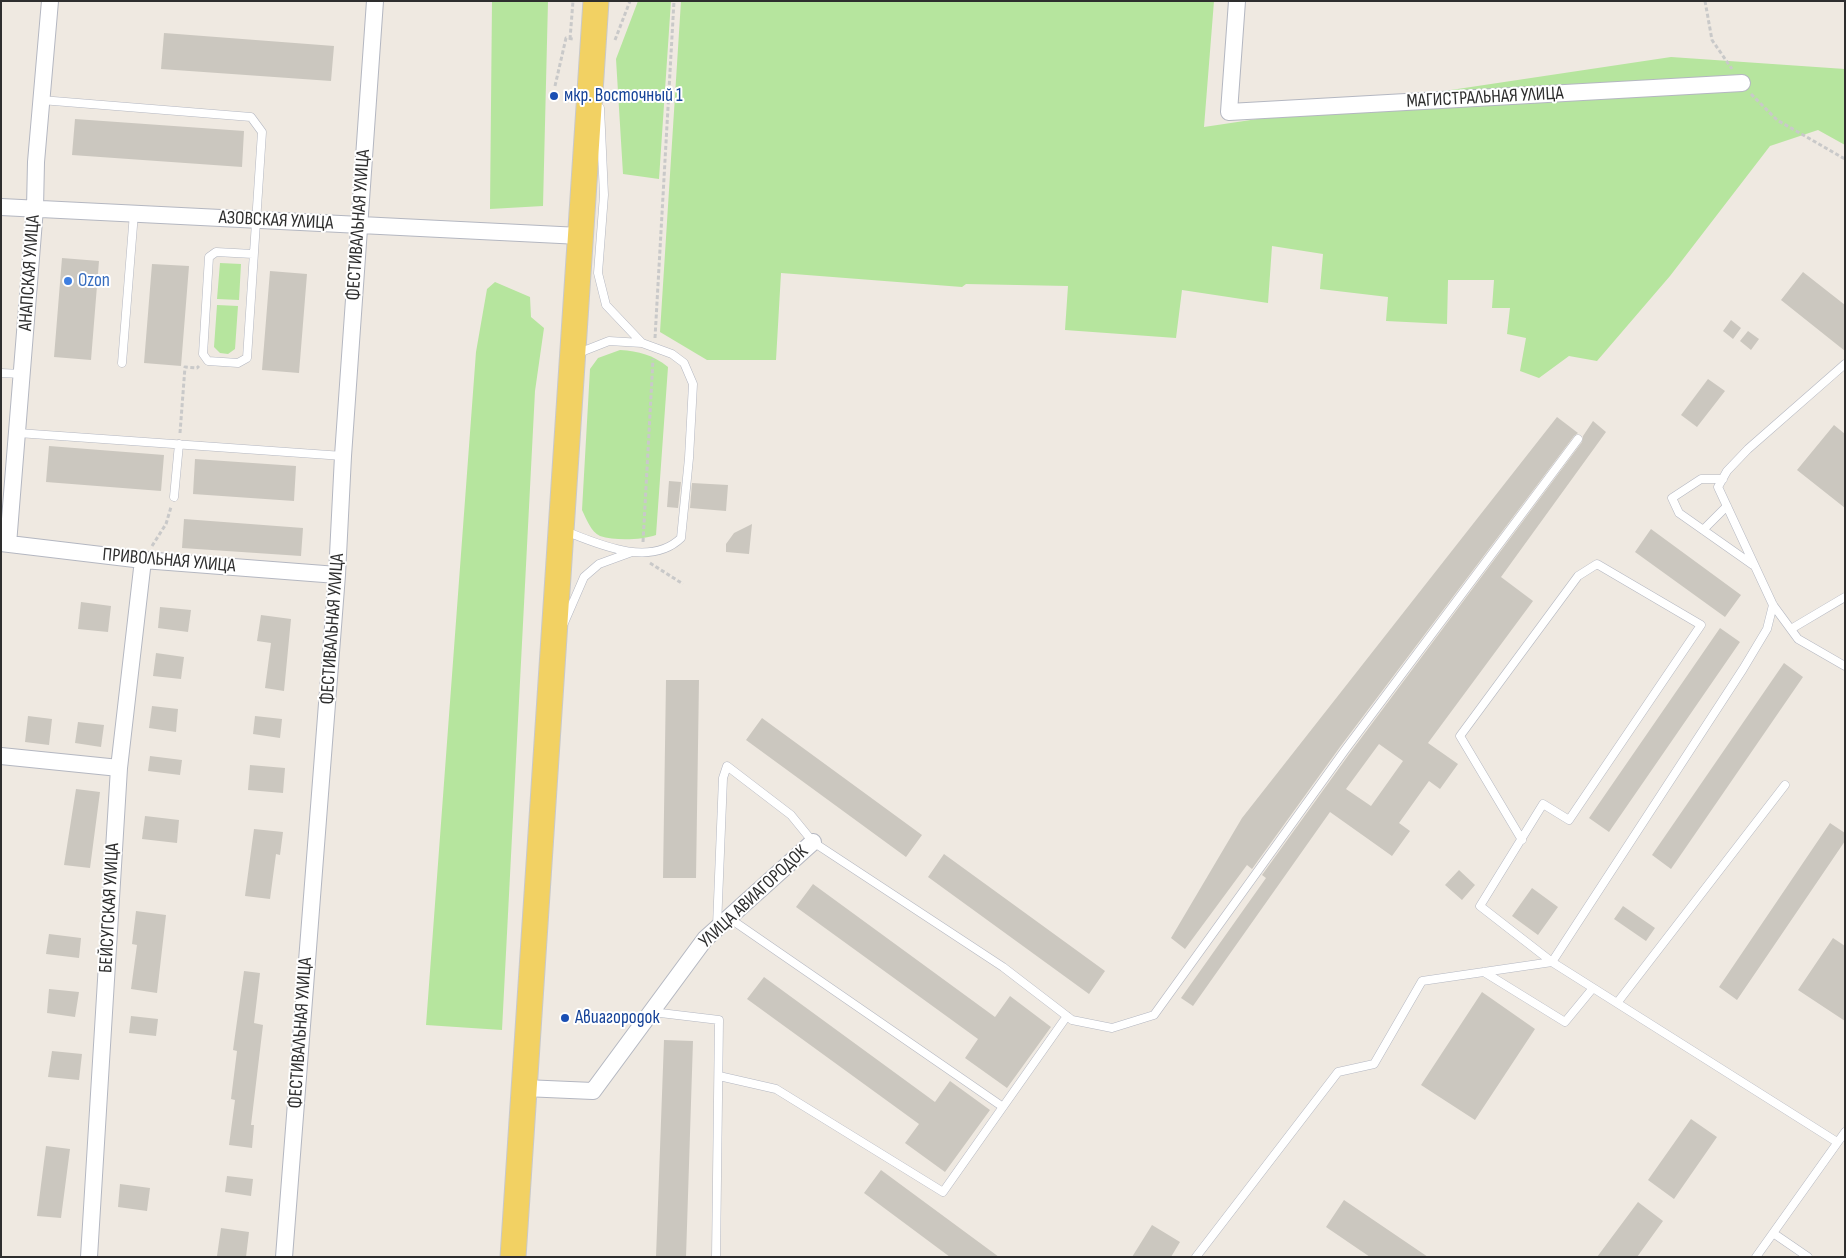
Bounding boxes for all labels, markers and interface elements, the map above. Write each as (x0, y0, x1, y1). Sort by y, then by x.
street label: МАГИСТРАЛЬНАЯ УЛИЦА (1406, 83, 1564, 113)
place label: мкр. Восточный 1 (564, 85, 683, 107)
marker: мкр. Восточный 1 (548, 90, 560, 102)
street label: ФЕСТИВАЛЬНАЯ УЛИЦА (342, 149, 376, 301)
street label: АЗОВСКАЯ УЛИЦА (218, 207, 334, 235)
street label: АНАПСКАЯ УЛИЦА (15, 214, 45, 332)
place label: Ozon (78, 270, 110, 292)
marker: Ozon (62, 275, 74, 287)
street label: ПРИВОЛЬНАЯ УЛИЦА (101, 544, 237, 578)
street label: ФЕСТИВАЛЬНАЯ УЛИЦА (316, 553, 350, 705)
street label: УЛИЦА АВИАГОРОДОК (695, 841, 813, 953)
street label: БЕЙСУГСКАЯ УЛИЦА (95, 842, 125, 974)
street label: ФЕСТИВАЛЬНАЯ УЛИЦА (284, 957, 318, 1109)
place label: Авиагородок (575, 1007, 660, 1029)
marker: Авиагородок (559, 1012, 571, 1024)

